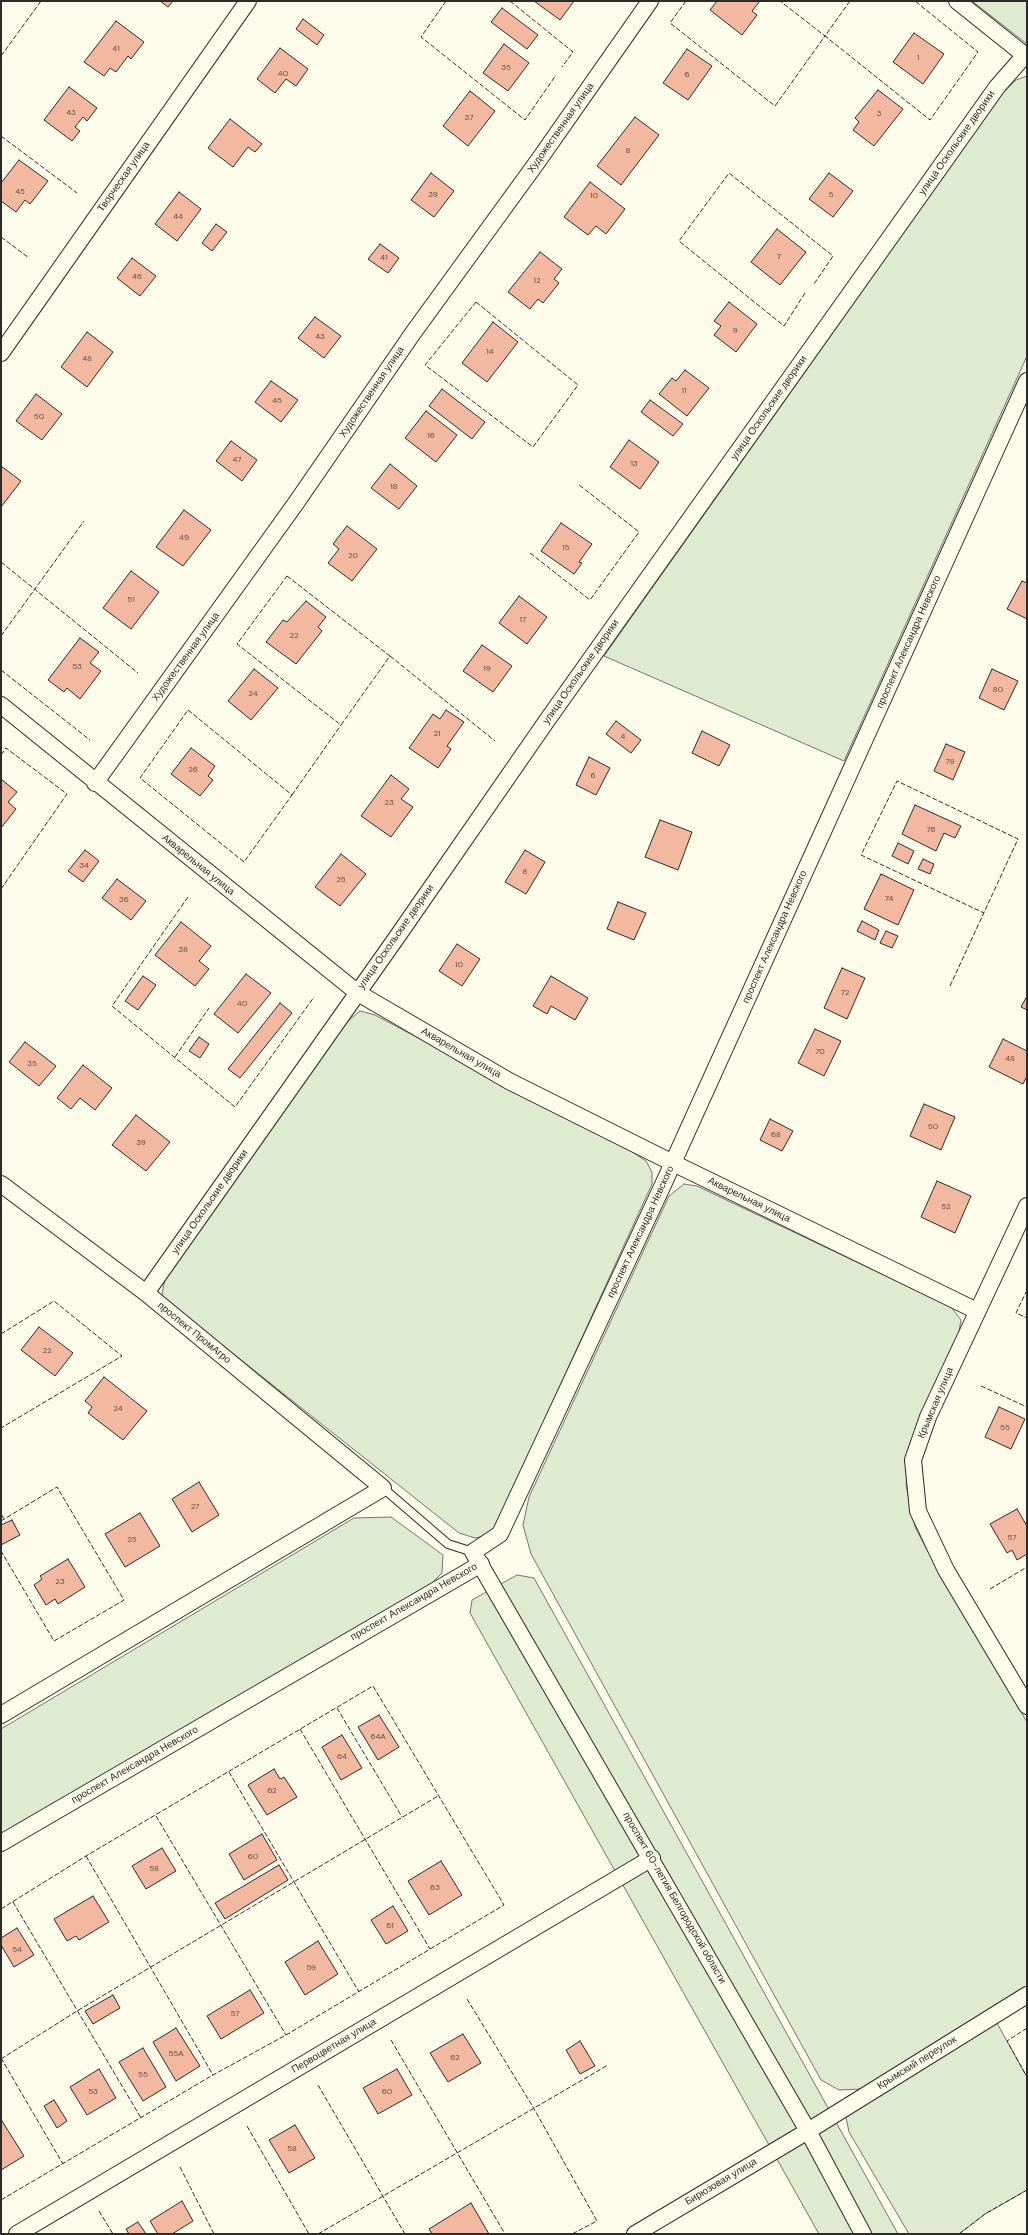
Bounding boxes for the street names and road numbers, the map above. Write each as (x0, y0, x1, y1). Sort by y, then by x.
street label: Художественная улица (525, 81, 597, 175)
street label: улица Оскольские дворики (916, 88, 998, 198)
street label: Творческая улица (95, 139, 153, 215)
street label: Художественная улица (337, 344, 407, 440)
street label: улица Оскольские дворики (728, 353, 810, 463)
street label: проспект Александра Невского (874, 574, 944, 710)
street label: Художественная улица (150, 610, 222, 704)
street label: улица Оскольские дворики (540, 617, 622, 727)
street label: Акварельная улица (159, 832, 237, 898)
street label: проспект Александра Невского (740, 869, 810, 1005)
street label: улица Оскольские дворики (355, 882, 437, 992)
street label: Акварельная улица (419, 1025, 503, 1081)
street label: улица Оскольские дворики (169, 1147, 251, 1257)
street label: проспект Александра Невского (605, 1164, 677, 1300)
street label: Акварельная улица (706, 1175, 792, 1225)
street label: проспект ПромАгро (155, 1300, 233, 1366)
street label: Крымская улица (916, 1366, 956, 1440)
street label: проспект Александра Невского (348, 1561, 480, 1643)
street label: проспект Александра Невского (69, 1724, 201, 1806)
street label: проспект 60-летия Белгородской области (620, 1810, 728, 1986)
street label: Первоцветная улица (290, 2016, 378, 2076)
street label: Крымский переулок (875, 2034, 959, 2092)
street label: Бирюзовая улица (683, 2156, 759, 2208)

